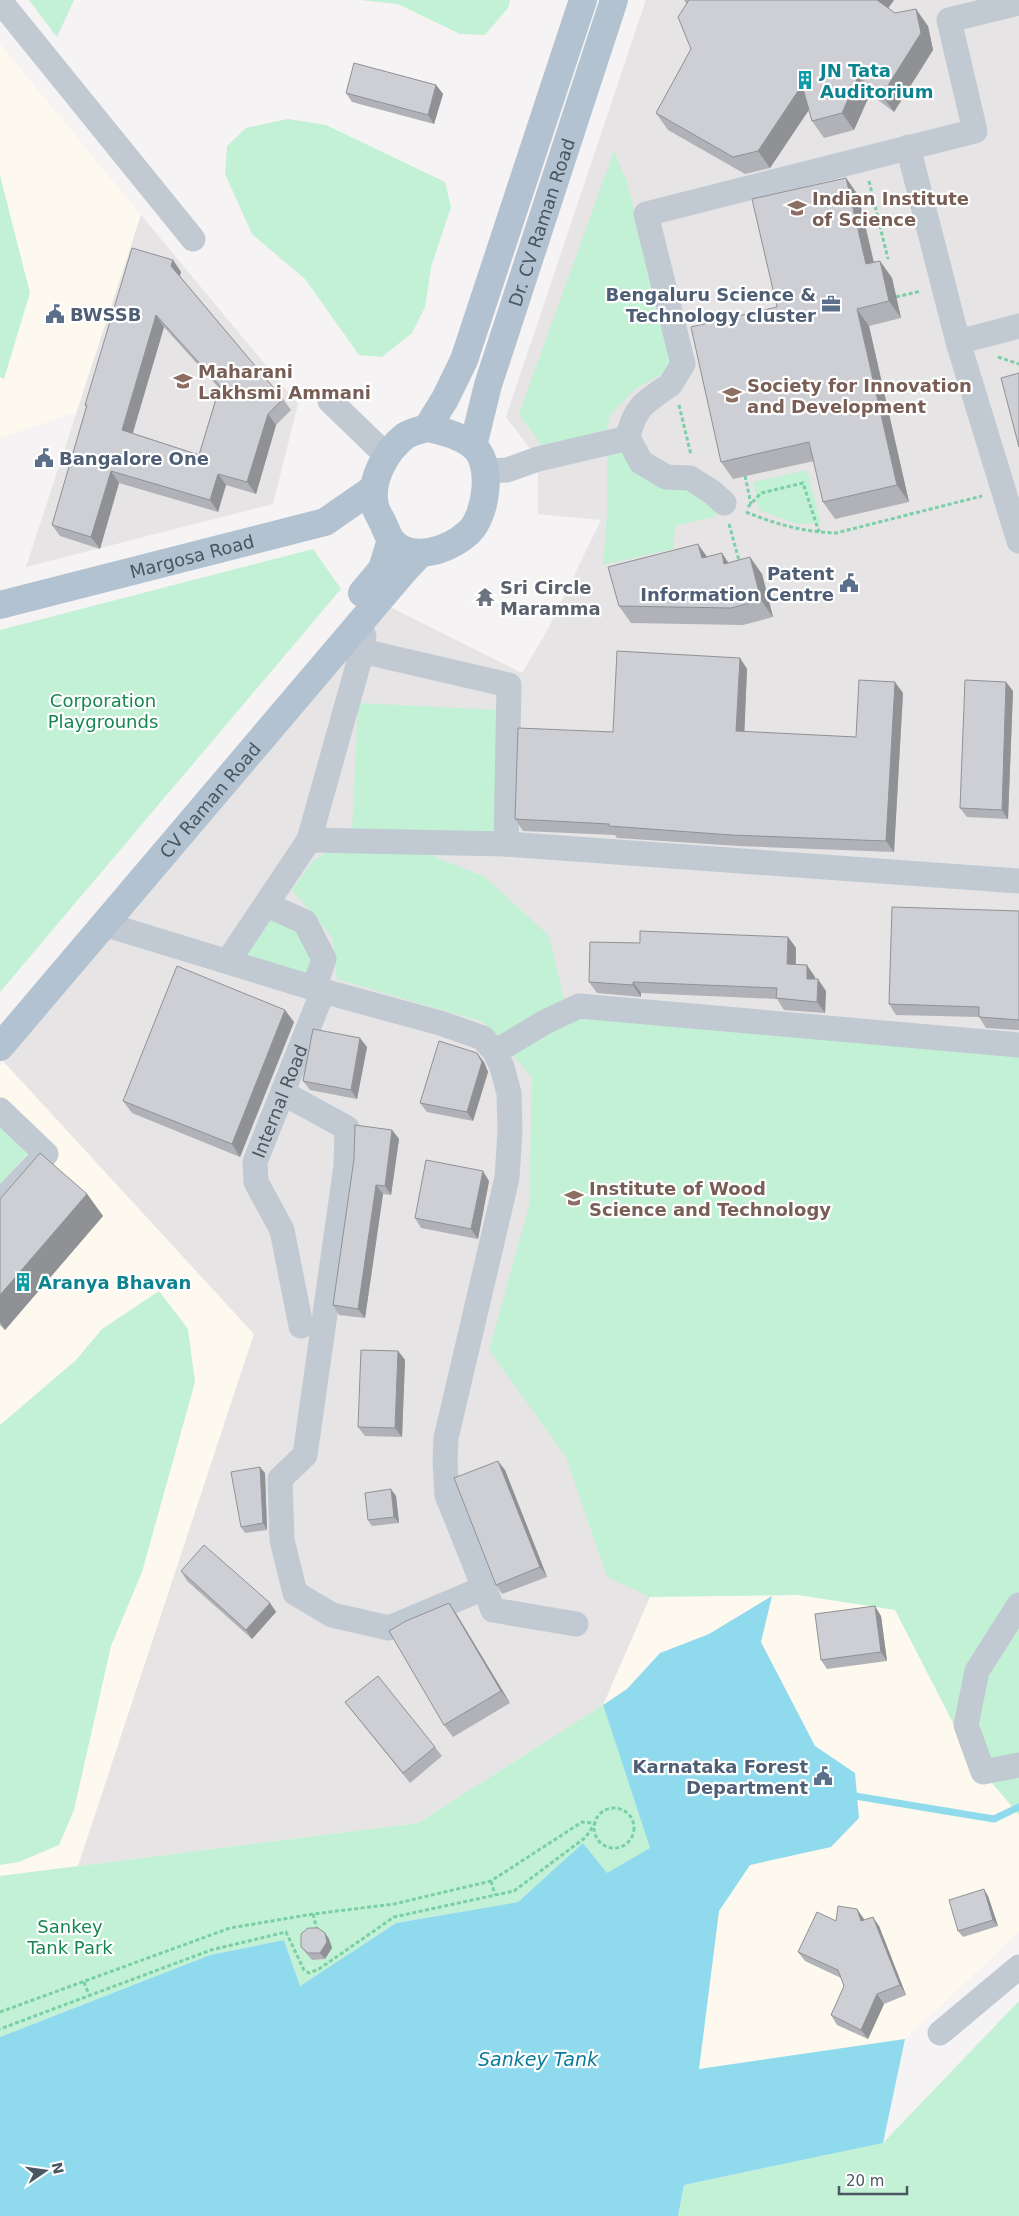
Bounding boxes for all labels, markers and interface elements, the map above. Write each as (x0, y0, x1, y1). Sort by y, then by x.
place label: JN Tata Auditorium (818, 60, 933, 102)
building icon: JN Tata Auditorium (794, 69, 816, 91)
street label: Dr. CV Raman Road (504, 135, 579, 309)
place label: Indian Institute of Science (812, 188, 969, 230)
school or university icon: Indian Institute of Science (786, 197, 808, 219)
place label: Bengaluru Science & Technology cluster (606, 284, 816, 326)
office icon: Bengaluru Science & Technology cluster (820, 293, 842, 315)
public building icon: BWSSB (44, 303, 66, 325)
place label: BWSSB (70, 304, 141, 325)
place label: Maharani Lakhsmi Ammani (198, 361, 371, 403)
school or university icon: Maharani Lakhsmi Ammani (172, 370, 194, 392)
place label: Society for Innovation and Development (747, 375, 972, 417)
school or university icon: Society for Innovation and Development (721, 384, 743, 406)
public building icon: Bangalore One (33, 447, 55, 469)
place label: Bangalore One (59, 448, 209, 469)
street label: Margosa Road (127, 530, 256, 582)
place label: Patent Information Centre (640, 563, 834, 605)
public building icon: Patent Information Centre (838, 572, 860, 594)
place label: Sri Circle Maramma (500, 577, 601, 619)
temple icon: Sri Circle Maramma (474, 586, 496, 608)
park label: Corporation Playgrounds (48, 690, 158, 732)
street label: CV Raman Road (155, 738, 264, 862)
street label: Internal Road (247, 1041, 311, 1161)
place label: Institute of Wood Science and Technology (589, 1178, 831, 1220)
school or university icon: Institute of Wood Science and Technology (563, 1187, 585, 1209)
building icon: Aranya Bhavan (12, 1271, 34, 1293)
place label: Aranya Bhavan (38, 1272, 191, 1293)
place label: Karnataka Forest Department (633, 1756, 808, 1798)
public building icon: Karnataka Forest Department (812, 1765, 834, 1787)
park label: Sankey Tank Park (26, 1916, 113, 1958)
water label: Sankey Tank (478, 2048, 599, 2070)
north arrow (20, 2146, 70, 2196)
text: N (49, 2161, 67, 2176)
scale bar (839, 2164, 906, 2196)
text: 20 m (846, 2172, 884, 2190)

